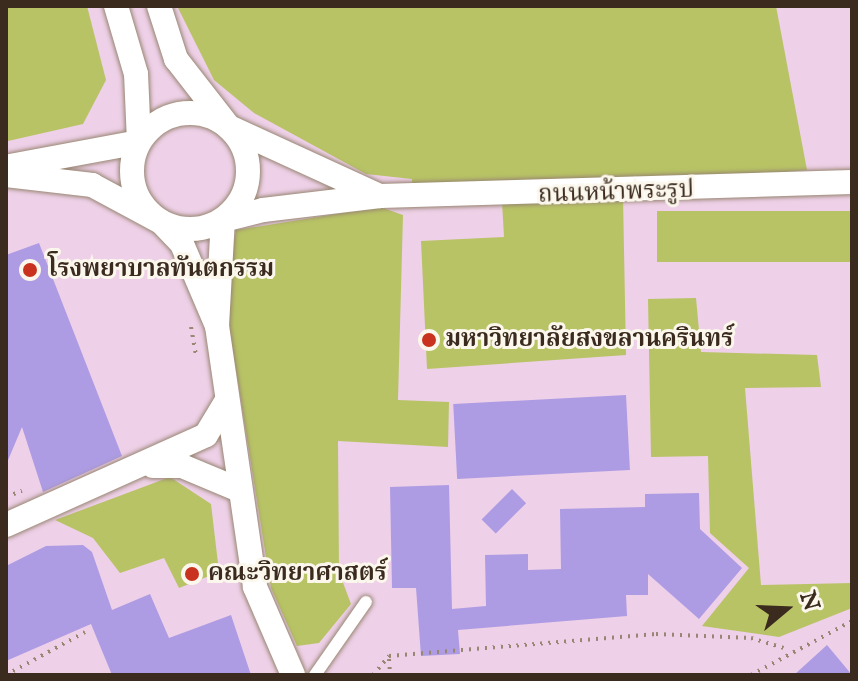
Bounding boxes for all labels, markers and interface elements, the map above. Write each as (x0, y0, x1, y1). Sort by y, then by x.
street label: ถนนหน้าพระรูป (538, 176, 694, 210)
place label: โรงพยาบาลทันตกรรม (48, 256, 274, 284)
marker: โรงพยาบาลทันตกรรม (19, 259, 41, 281)
place label: มหาวิทยาลัยสงขลานครินทร์ (445, 326, 733, 354)
marker: มหาวิทยาลัยสงขลานครินทร์ (420, 331, 438, 349)
place label: คณะวิทยาศาสตร์ (208, 560, 387, 588)
marker: คณะวิทยาศาสตร์ (183, 565, 201, 583)
north arrow (746, 569, 826, 649)
text: N (792, 588, 825, 615)

